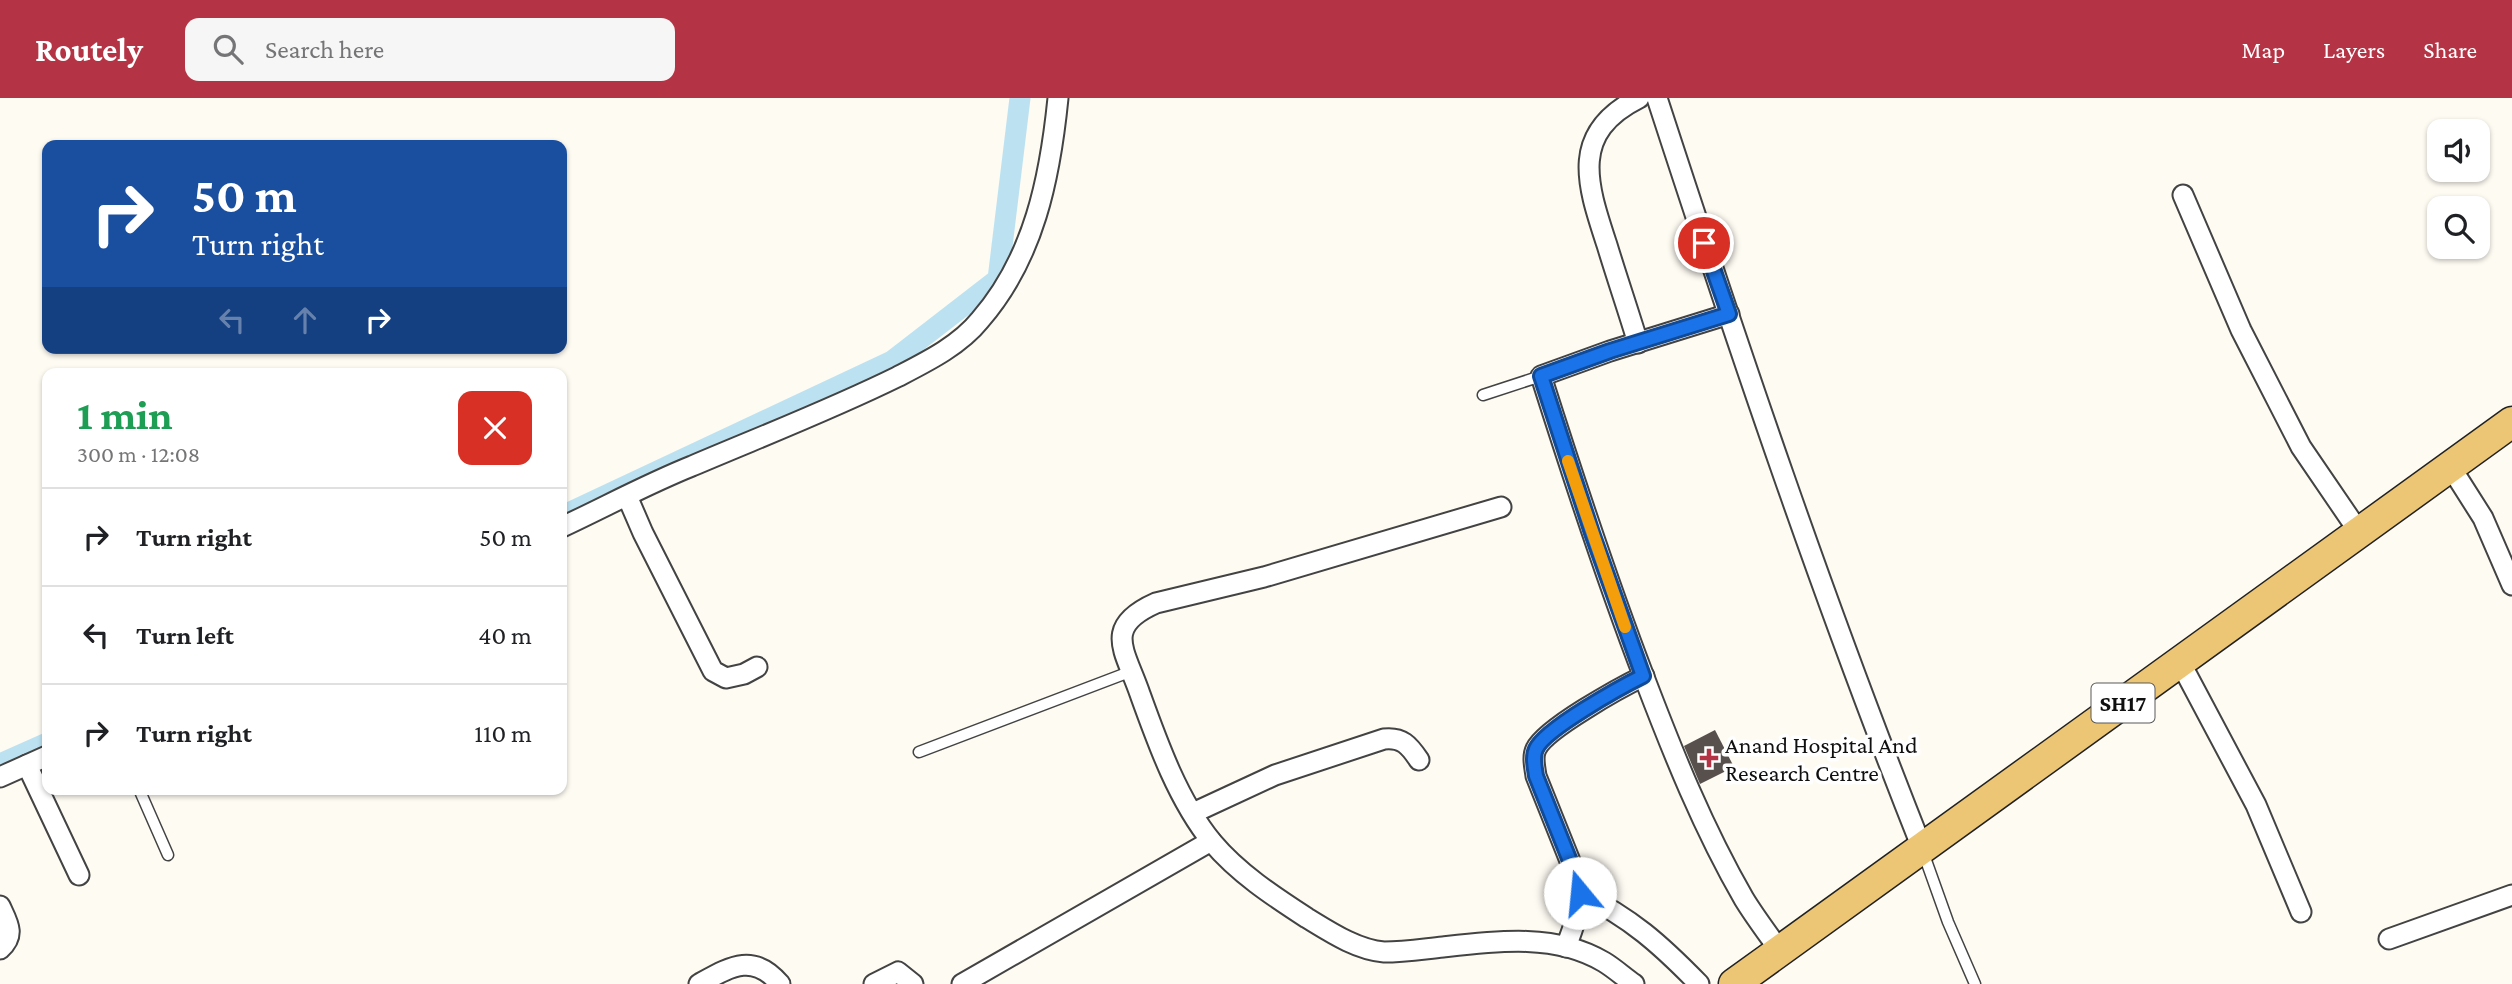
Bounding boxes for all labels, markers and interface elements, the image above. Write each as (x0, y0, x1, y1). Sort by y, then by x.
search box (185, 18, 675, 81)
icon: search (209, 30, 247, 68)
text: Routely (35, 31, 143, 68)
text: Search here (265, 35, 384, 64)
text: Map (2241, 36, 2285, 63)
text: Layers (2323, 36, 2385, 63)
text: Share (2423, 36, 2477, 63)
map controls (2427, 119, 2490, 259)
button: sound (2427, 119, 2490, 182)
icon: right (77, 168, 168, 259)
text: 50 m (192, 168, 297, 223)
button: search (2427, 196, 2490, 259)
pin (1674, 213, 1734, 273)
icon: arrive (1685, 224, 1723, 262)
text: Turn right (192, 226, 324, 262)
icon: left (213, 301, 251, 339)
icon: ahead (286, 301, 324, 339)
icon: right (359, 301, 397, 339)
text: 1 min (77, 391, 173, 438)
button: close (458, 391, 532, 465)
text: 300 m · 12:08 (77, 441, 200, 467)
icon: right (77, 518, 115, 556)
text: Turn right (136, 523, 252, 552)
text: 50 m (479, 523, 532, 552)
icon: left (77, 616, 115, 654)
text: Turn left (136, 621, 234, 650)
text: 40 m (478, 621, 532, 650)
road number: SH17 (2092, 684, 2154, 722)
icon: right (77, 714, 115, 752)
text: Turn right (136, 719, 252, 748)
text: 110 m (474, 719, 532, 748)
place label: Anand Hospital And Research Centre (1725, 731, 1918, 786)
marker: Anand Hospital And Research Centre (1699, 748, 1719, 768)
position arrow (1543, 856, 1617, 930)

